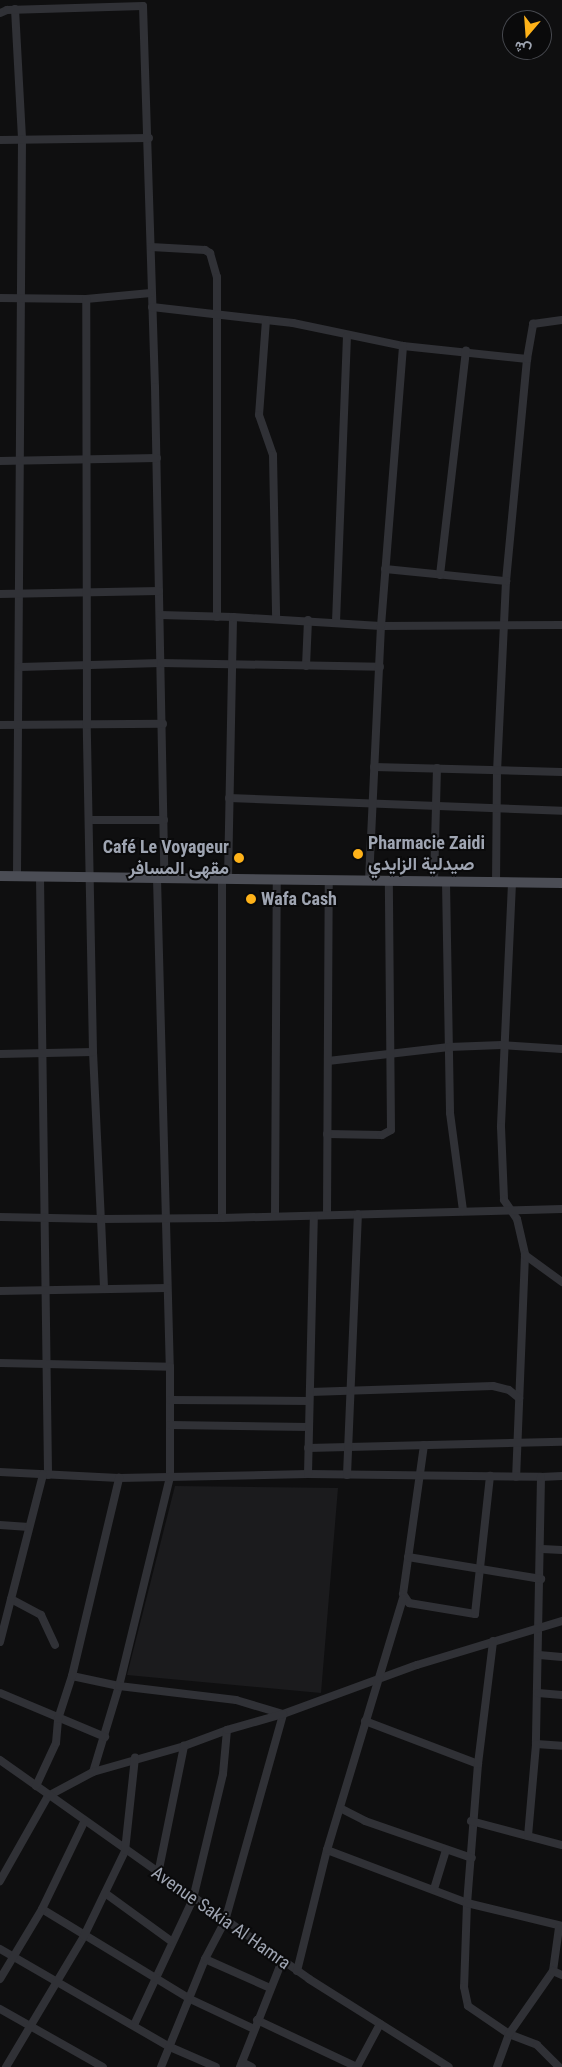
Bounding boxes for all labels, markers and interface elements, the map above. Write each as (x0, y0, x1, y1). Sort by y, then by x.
north arrow (502, 10, 552, 60)
text: ش (512, 38, 533, 59)
place label: Pharmacie Zaidi صيدلية الزايدي (368, 833, 485, 876)
place label: Café Le Voyageur مقهى المسافر (103, 837, 229, 880)
marker: Pharmacie Zaidi صيدلية الزايدي (352, 848, 364, 860)
marker: Café Le Voyageur مقهى المسافر (233, 852, 245, 864)
place label: Wafa Cash (261, 888, 337, 910)
marker: Wafa Cash (245, 893, 257, 905)
street label: Avenue Sakia Al Hamra (147, 1862, 295, 1974)

